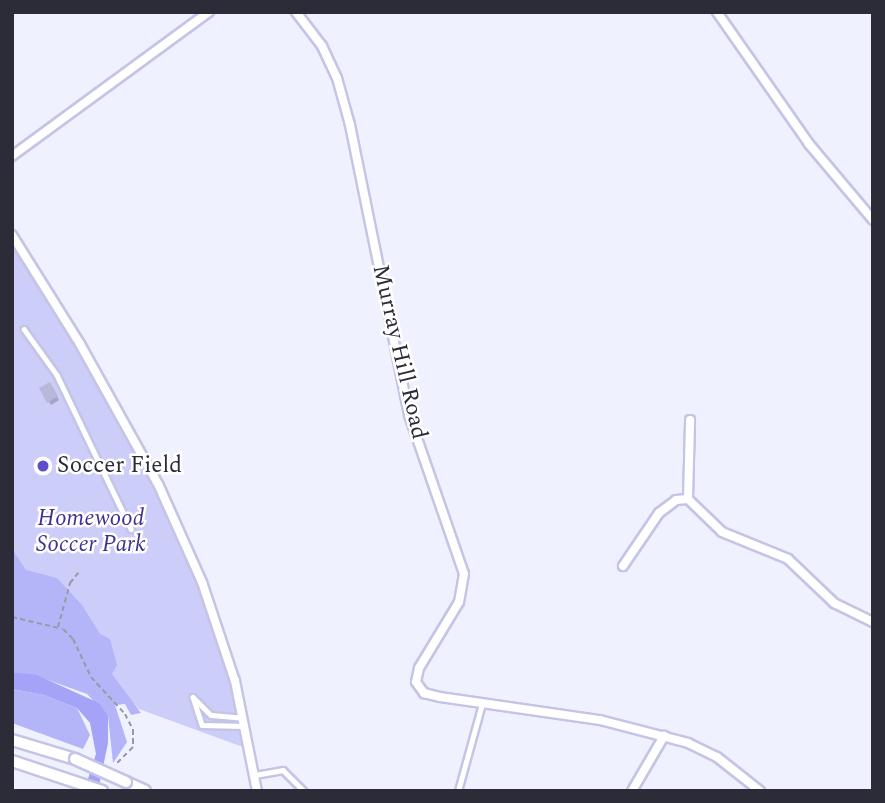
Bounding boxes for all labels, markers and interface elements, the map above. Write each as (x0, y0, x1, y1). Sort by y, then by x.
street label: Murray Hill Road (365, 262, 433, 442)
place label: Soccer Field (57, 452, 182, 480)
marker: Soccer Field (35, 458, 51, 474)
park label: Homewood Soccer Park (36, 505, 146, 559)

